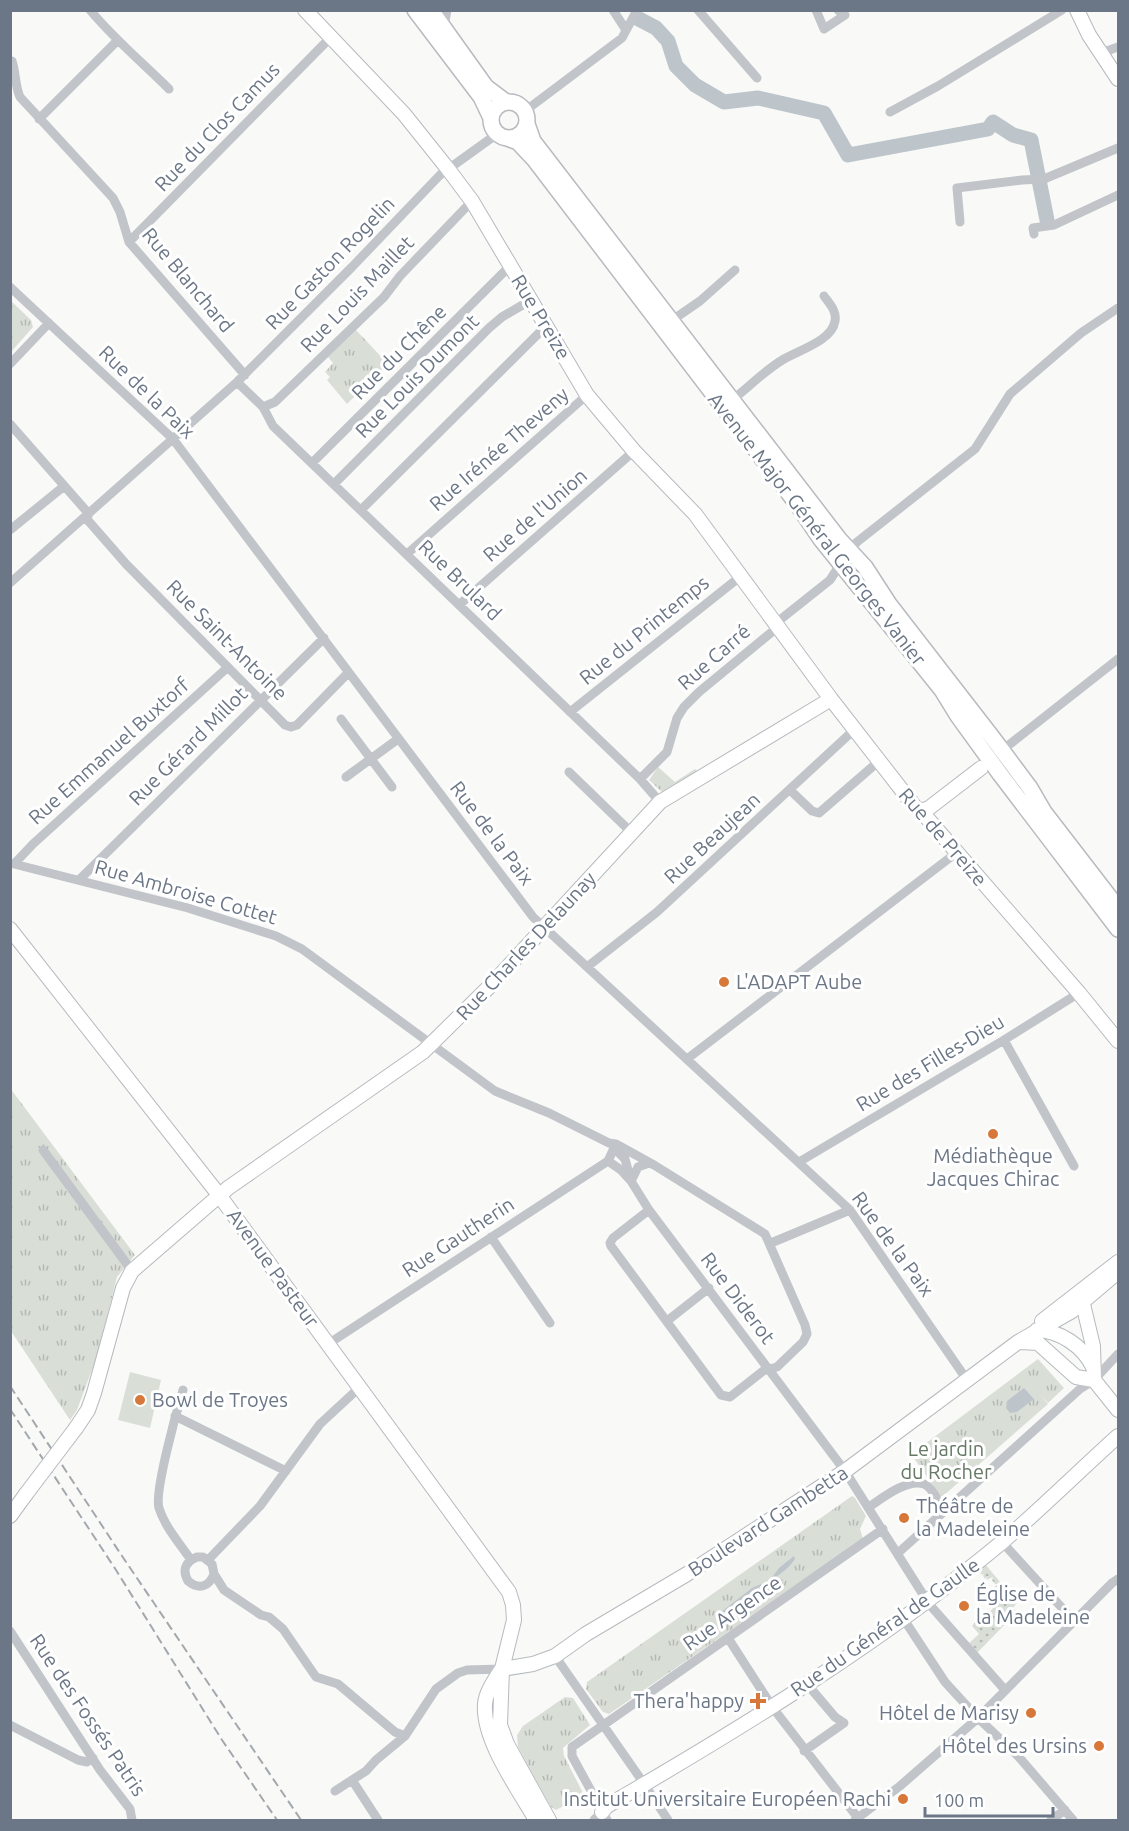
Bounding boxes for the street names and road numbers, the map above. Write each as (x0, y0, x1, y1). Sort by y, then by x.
street label: Rue du Clos Camus (149, 58, 284, 196)
street label: Rue Gaston Rogelin (260, 192, 399, 334)
street label: Rue Blanchard (138, 223, 239, 337)
street label: Rue Louis Maillet (295, 231, 418, 357)
street label: Rue Preize (507, 270, 576, 363)
street label: Rue du Chêne (347, 300, 451, 404)
street label: Rue Louis Dumont (350, 309, 483, 442)
street label: Rue de la Paix (95, 340, 200, 443)
street label: Rue Irénée Theveny (425, 382, 573, 515)
street label: Avenue Major Général Georges Vanier (704, 388, 931, 670)
street label: Rue de l'Union (478, 463, 591, 566)
street label: Rue Brulard (414, 535, 506, 625)
street label: Rue du Printemps (574, 570, 713, 689)
street label: Rue Saint-Antoine (162, 575, 292, 705)
street label: Rue Carré (673, 619, 755, 694)
street label: Rue Emmanuel Buxtorf (24, 672, 194, 829)
street label: Rue Gérard Millot (124, 682, 252, 810)
street label: Rue de la Paix (446, 776, 539, 889)
street label: Rue de Preize (895, 783, 992, 890)
street label: Rue Beaujean (659, 787, 764, 888)
street label: Rue Ambroise Cottet (92, 854, 280, 929)
street label: Rue Charles Delaunay (451, 867, 600, 1024)
street label: Rue des Filles-Dieu (852, 1009, 1008, 1116)
street label: Rue de la Paix (848, 1187, 939, 1301)
street label: Rue Gautherin (398, 1192, 518, 1281)
street label: Avenue Pasteur (223, 1204, 324, 1332)
street label: Rue Diderot (697, 1248, 780, 1348)
street label: Boulevard Gambetta (684, 1460, 852, 1581)
street label: Rue du Général de Gaulle (786, 1553, 984, 1701)
street label: Rue Argence (678, 1570, 785, 1655)
street label: Rue des Fossés Patris (26, 1629, 151, 1800)

